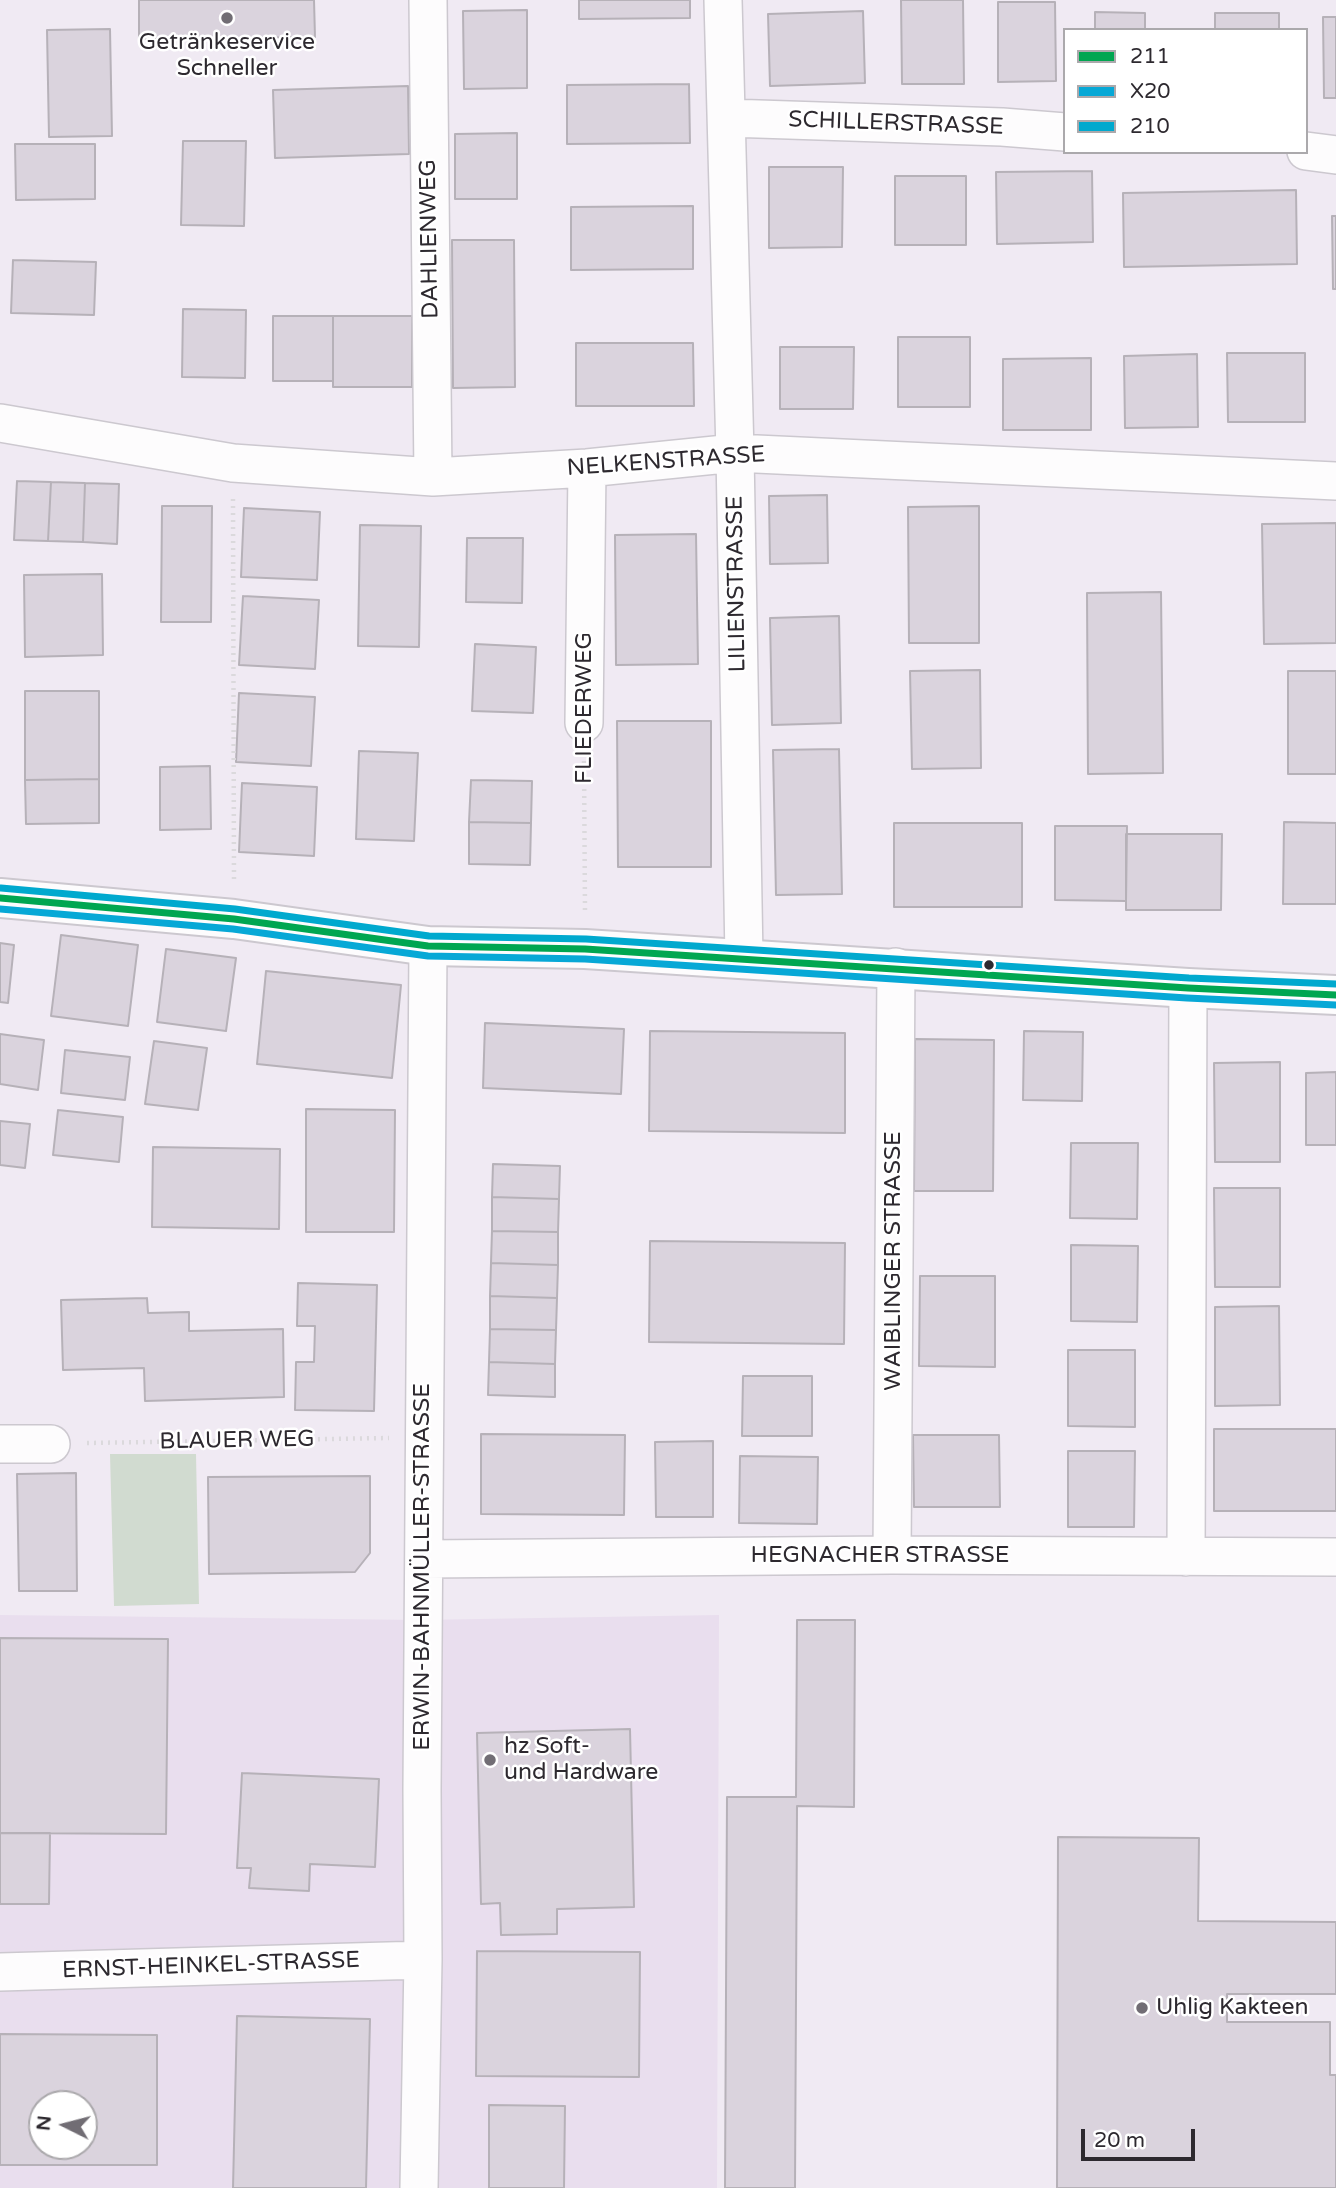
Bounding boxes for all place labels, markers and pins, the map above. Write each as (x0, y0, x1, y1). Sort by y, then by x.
marker: Getränkeservice Schneller (219, 10, 235, 26)
place label: Getränkeservice Schneller (139, 29, 315, 83)
unlabelled marker (982, 958, 996, 972)
place label: hz Soft- und Hardware (504, 1733, 658, 1787)
marker: hz Soft- und Hardware (482, 1752, 498, 1768)
place label: Uhlig Kakteen (1156, 1994, 1309, 2022)
marker: Uhlig Kakteen (1134, 2000, 1150, 2016)

